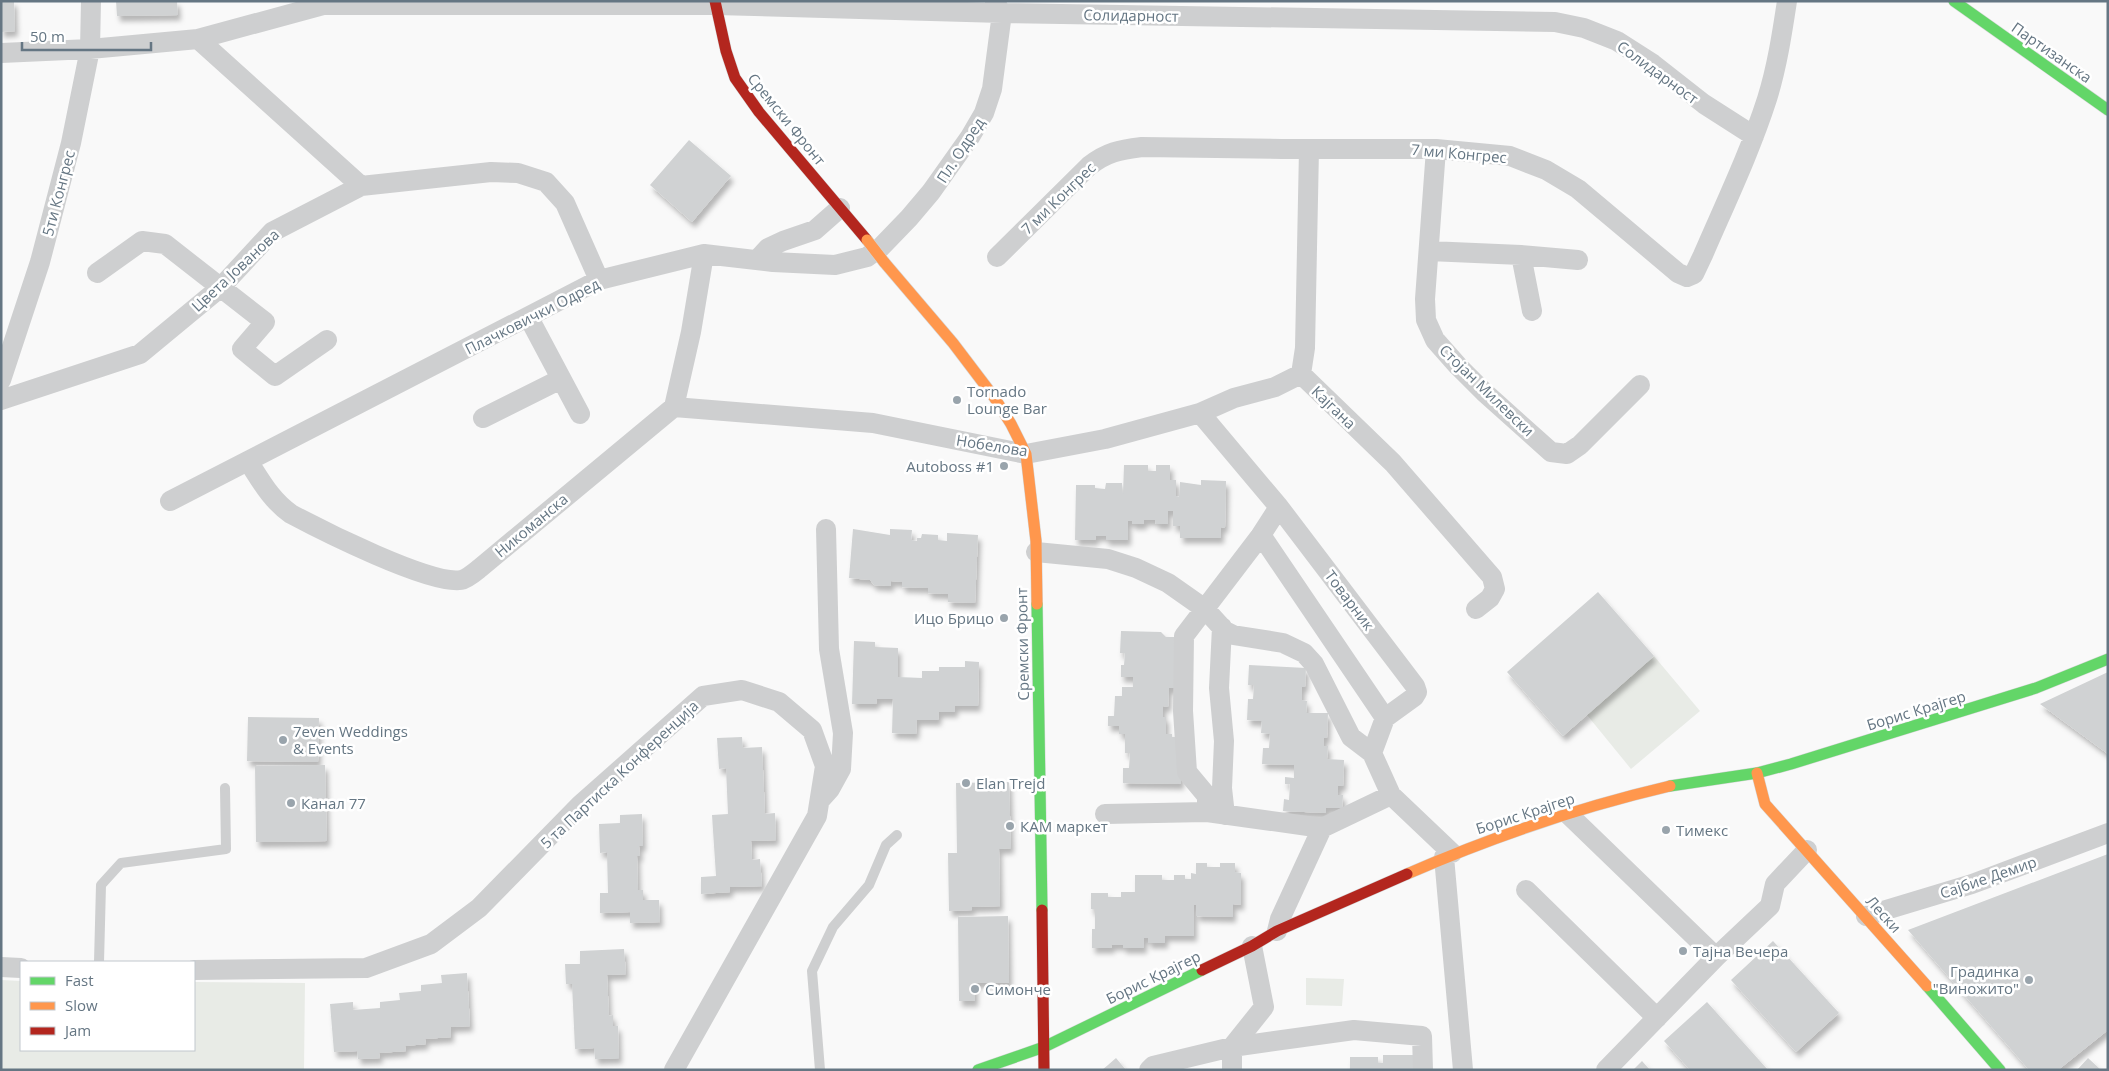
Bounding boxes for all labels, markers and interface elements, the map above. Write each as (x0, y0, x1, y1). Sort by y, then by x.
street label: Солидарност (1083, 4, 1179, 26)
street label: Партизанска (2008, 17, 2096, 87)
scale bar (22, 20, 151, 52)
text: 50 m (30, 26, 65, 46)
street label: Солидарност (1613, 36, 1703, 108)
street label: Сремски Фронт (744, 69, 830, 169)
street label: Пл. Одред (931, 113, 989, 186)
street label: 7 ми Конгрес (1410, 139, 1508, 167)
street label: 5ти Конгрес (37, 148, 79, 238)
street label: 7 ми Конгрес (1017, 158, 1099, 238)
street label: Цвета Јованова (187, 224, 283, 316)
street label: Плачковички Одред (461, 273, 603, 359)
street label: Стојан Милевски (1435, 340, 1539, 440)
place label: Tornado Lounge Bar (967, 381, 1047, 418)
street label: Кајгана (1308, 381, 1360, 433)
marker: Tornado Lounge Bar (951, 394, 963, 406)
street label: Нобелова (955, 429, 1029, 461)
place label: Autoboss #1 (906, 456, 994, 476)
marker: Autoboss #1 (998, 460, 1010, 472)
street label: Никоманска (490, 489, 572, 561)
street label: Товарник (1321, 566, 1379, 634)
street label: Сремски Фронт (1011, 587, 1033, 701)
place label: Ицо Брицо (914, 608, 994, 628)
marker: Ицо Брицо (998, 612, 1010, 624)
street label: Борис Крајгер (1864, 685, 1968, 735)
street label: 5 та Партиска Конференција (536, 695, 702, 853)
place label: 7even Weddings & Events (293, 721, 408, 758)
marker: 7even Weddings & Events (277, 734, 289, 746)
place label: Elan Trejd (976, 773, 1045, 793)
marker: Elan Trejd (960, 777, 972, 789)
street label: Борис Крајгер (1473, 788, 1577, 838)
place label: Канал 77 (301, 793, 366, 813)
marker: Канал 77 (285, 797, 297, 809)
place label: КАМ маркет (1020, 816, 1108, 836)
marker: КАМ маркет (1004, 820, 1016, 832)
place label: Тимекс (1676, 820, 1728, 840)
marker: Тимекс (1660, 824, 1672, 836)
street label: Сајбие Демир (1937, 851, 2039, 903)
street label: Лески (1862, 891, 1906, 937)
place label: Тајна Вечера (1693, 941, 1788, 961)
marker: Тајна Вечера (1677, 945, 1689, 957)
street label: Борис Крајгер (1103, 946, 1203, 1008)
legend (20, 961, 195, 1051)
place label: Градинка "Виножито" (1933, 961, 2019, 998)
text: Fast (65, 970, 94, 990)
marker: Градинка "Виножито" (2023, 974, 2035, 986)
place label: Симонче (985, 979, 1051, 999)
marker: Симонче (969, 983, 981, 995)
text: Slow (65, 995, 98, 1015)
text: Jam (63, 1020, 91, 1040)

